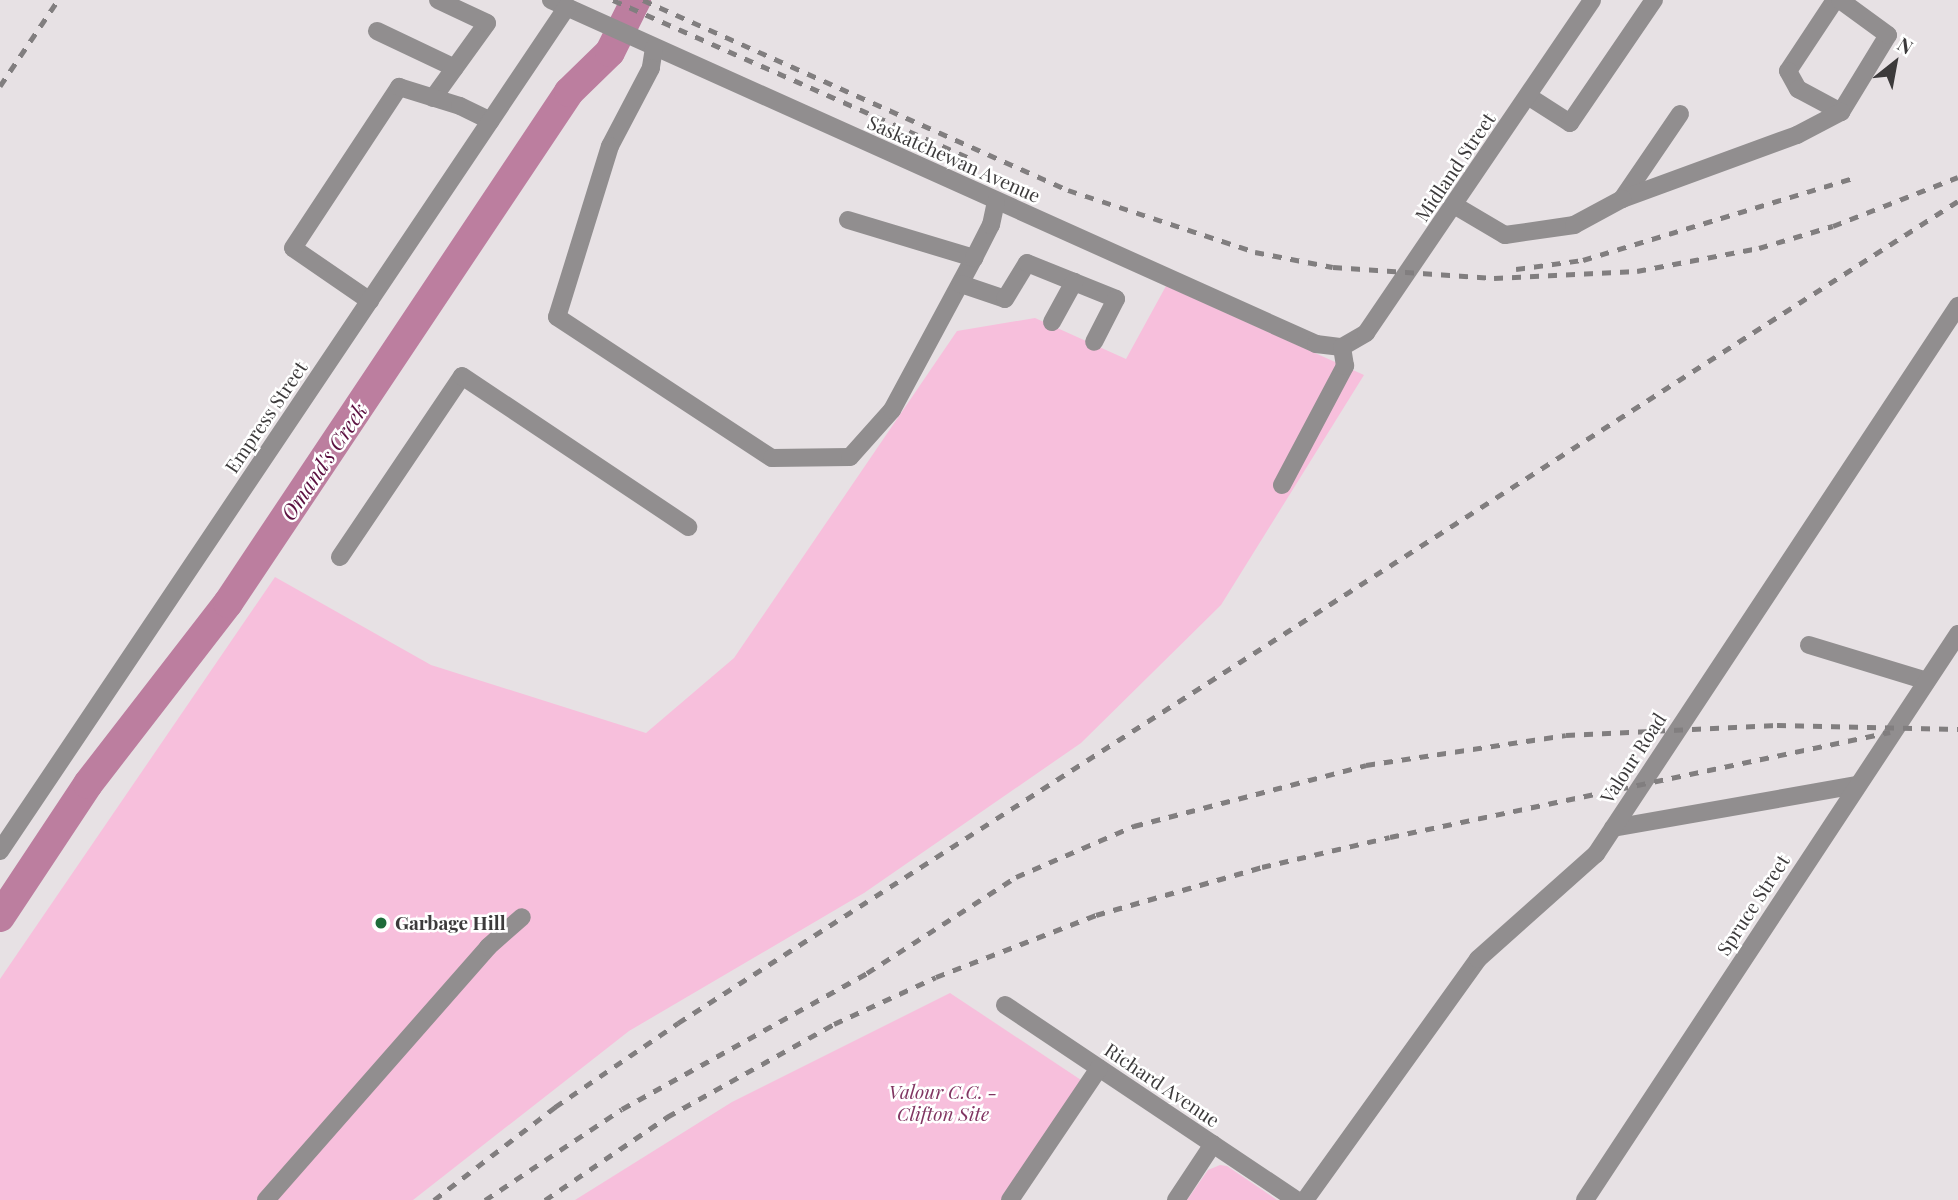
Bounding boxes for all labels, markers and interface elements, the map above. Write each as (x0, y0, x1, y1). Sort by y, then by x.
north arrow (1860, 28, 1930, 98)
text: N (1893, 30, 1918, 60)
street label: Midland Street (1410, 108, 1500, 226)
street label: Saskatchewan Avenue (864, 110, 1044, 208)
street label: Empress Street (220, 357, 312, 477)
water label: Omand's Creek (275, 398, 371, 524)
street label: Valour Road (1595, 708, 1671, 808)
street label: Spruce Street (1712, 850, 1794, 960)
place label: Garbage Hill (395, 912, 506, 934)
marker: Garbage Hill (373, 915, 389, 931)
street label: Richard Avenue (1100, 1038, 1224, 1132)
park label: Valour C.C. - Clifton Site (889, 1081, 997, 1125)

